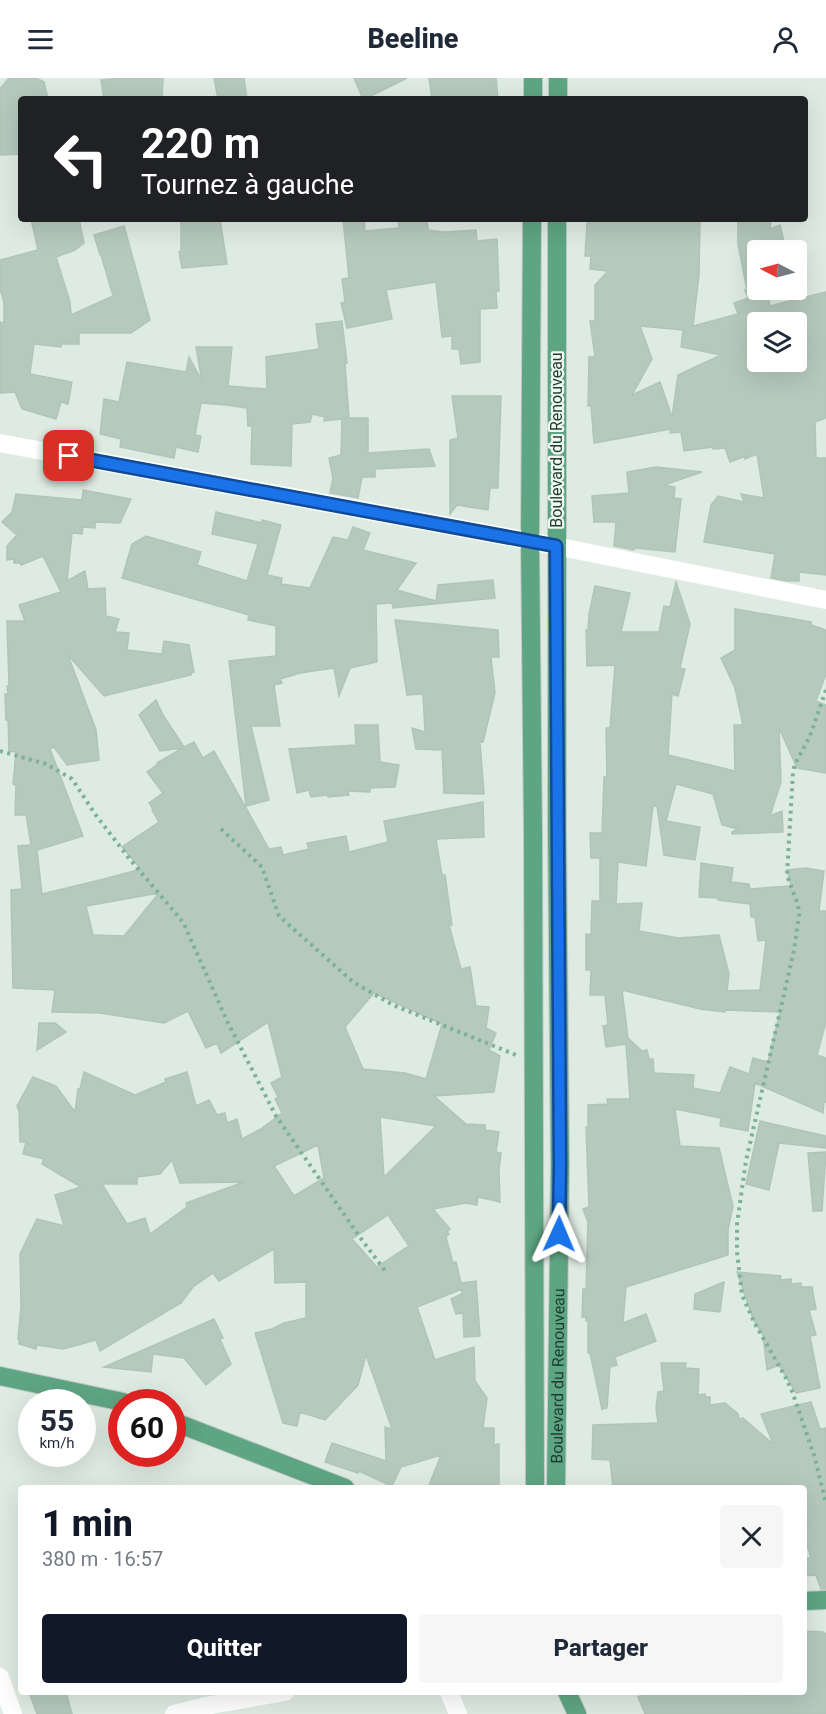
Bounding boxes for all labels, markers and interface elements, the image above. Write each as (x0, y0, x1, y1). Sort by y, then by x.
icon: menu (24, 23, 57, 56)
text: Beeline (367, 23, 459, 55)
icon: person (769, 23, 802, 56)
text: 220 m (141, 119, 260, 168)
icon: left (42, 120, 120, 198)
text: Tournez à gauche (141, 169, 354, 201)
north arrow (747, 240, 807, 300)
map controls (747, 240, 807, 372)
button: layers (747, 312, 807, 372)
street label: Boulevard du Renouveau (547, 352, 566, 528)
pin (43, 430, 94, 481)
icon: arrive (52, 439, 85, 472)
position arrow (527, 1202, 591, 1266)
street label: Boulevard du Renouveau (547, 1288, 568, 1464)
speed limit sign: 60 (108, 1389, 186, 1467)
text: 55 (40, 1403, 74, 1438)
text: km/h (39, 1434, 75, 1452)
text: 1 min (42, 1503, 133, 1545)
button: close (720, 1505, 783, 1568)
text: 380 m · 16:57 (42, 1547, 163, 1571)
button: Quitter (42, 1614, 407, 1683)
button: Partager (419, 1614, 783, 1683)

